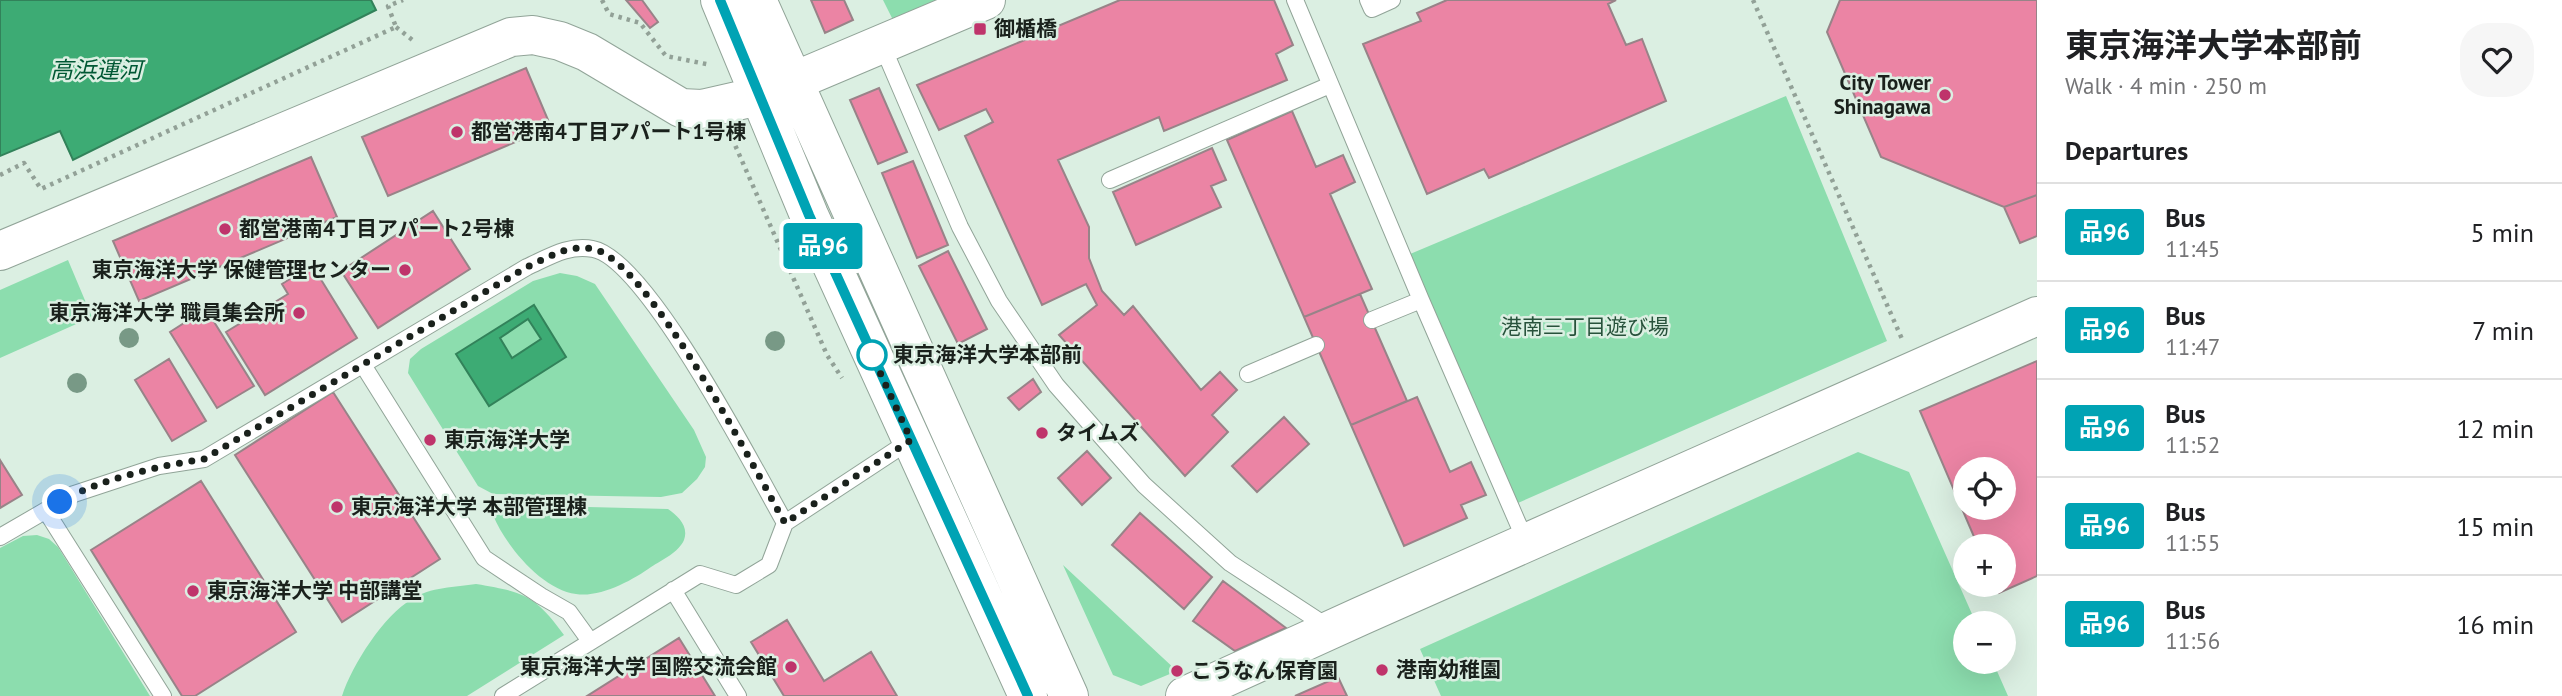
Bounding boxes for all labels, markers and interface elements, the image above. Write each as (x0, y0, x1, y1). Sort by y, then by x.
place label: 御楯橋 (994, 15, 1057, 42)
marker: 御楯橋 (972, 21, 988, 37)
text: 東京海洋大学本部前 (2065, 23, 2362, 66)
button: heart (2460, 23, 2534, 97)
water label: 高浜運河 (50, 55, 146, 84)
place label: City Tower Shinagawa (1834, 69, 1932, 120)
text: Walk · 4 min · 250 m (2065, 71, 2267, 100)
marker: City Tower Shinagawa (1937, 87, 1953, 103)
place label: 都営港南4丁目アパート1号棟 (471, 118, 746, 145)
marker: 都営港南4丁目アパート1号棟 (449, 124, 465, 140)
text: Departures (2065, 134, 2188, 167)
text: Bus (2165, 201, 2206, 234)
place label: 都営港南4丁目アパート2号棟 (239, 215, 514, 242)
text: 品96 (2079, 216, 2130, 247)
text: 5 min (2471, 216, 2534, 249)
marker: 都営港南4丁目アパート2号棟 (217, 221, 233, 237)
line badge: 品96 (783, 223, 863, 269)
text: 品96 (797, 230, 849, 261)
text: 11:45 (2165, 234, 2220, 263)
place label: 東京海洋大学 保健管理センター (92, 256, 391, 283)
marker: 東京海洋大学 保健管理センター (397, 262, 413, 278)
place label: 東京海洋大学 職員集会所 (49, 299, 285, 326)
text: Bus (2165, 299, 2206, 332)
marker: 東京海洋大学 職員集会所 (291, 305, 307, 321)
park label: 港南三丁目遊び場 (1501, 313, 1669, 340)
text: 品96 (2079, 314, 2130, 345)
text: 7 min (2472, 314, 2534, 347)
text: 11:47 (2165, 332, 2220, 361)
marker: 東京海洋大学本部前 (857, 340, 887, 370)
place label: 東京海洋大学本部前 (893, 341, 1082, 368)
text: Bus (2165, 397, 2206, 430)
text: 品96 (2079, 412, 2130, 443)
text: 12 min (2456, 412, 2534, 445)
place label: タイムズ (1056, 419, 1140, 446)
marker: タイムズ (1034, 425, 1050, 441)
place label: 東京海洋大学 (444, 426, 570, 453)
text: 11:52 (2165, 430, 2220, 459)
marker: 東京海洋大学 (422, 432, 438, 448)
map controls (1953, 457, 2016, 674)
button: locate (1953, 457, 2016, 520)
your location (42, 484, 77, 519)
place label: 東京海洋大学 本部管理棟 (351, 493, 587, 520)
text: Bus (2165, 495, 2206, 528)
marker: 東京海洋大学 本部管理棟 (329, 499, 345, 515)
text: 品96 (2079, 510, 2130, 541)
text: 15 min (2456, 510, 2534, 543)
text: 11:55 (2165, 528, 2220, 557)
button: + (1953, 534, 2016, 597)
place label: 東京海洋大学 中部講堂 (207, 577, 422, 604)
marker: 東京海洋大学 中部講堂 (185, 583, 201, 599)
text: Bus (2165, 593, 2206, 626)
text: 品96 (2079, 608, 2130, 639)
text: 16 min (2456, 608, 2534, 641)
button: − (1953, 611, 2016, 674)
text: 11:56 (2165, 626, 2220, 655)
place label: 東京海洋大学 国際交流会館 (520, 653, 777, 680)
place label: 港南幼稚園 (1396, 656, 1501, 683)
place label: こうなん保育園 (1191, 657, 1338, 684)
marker: 東京海洋大学 国際交流会館 (783, 659, 799, 675)
marker: 港南幼稚園 (1374, 662, 1390, 678)
marker: こうなん保育園 (1169, 663, 1185, 679)

